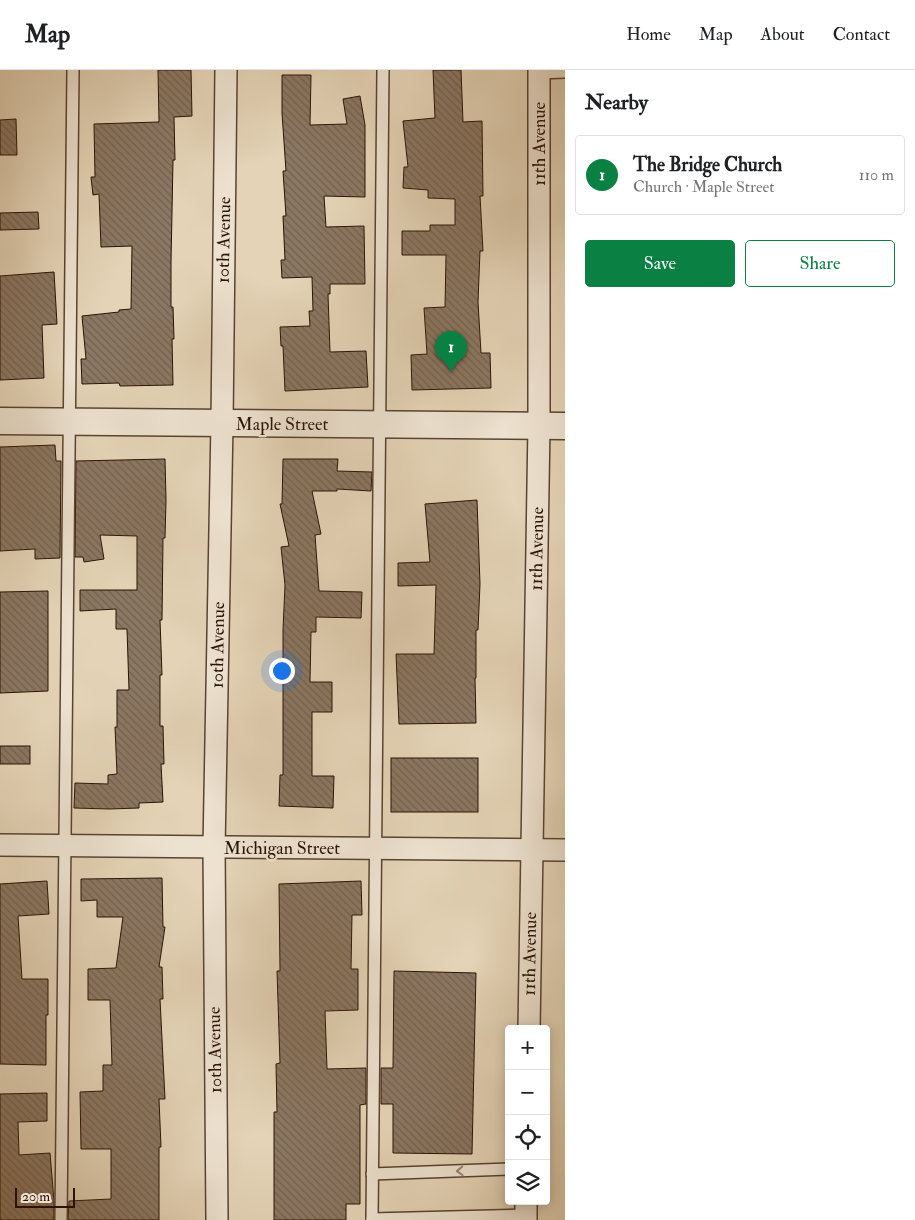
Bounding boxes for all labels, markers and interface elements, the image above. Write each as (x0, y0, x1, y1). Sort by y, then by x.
text: Map (25, 19, 70, 50)
text: Home (626, 23, 671, 46)
text: Map (699, 23, 733, 46)
text: About (761, 23, 805, 46)
text: Contact (833, 23, 890, 46)
text: Nearby (585, 89, 648, 116)
street label: 11th Avenue (528, 102, 551, 186)
text: The Bridge Church (633, 153, 782, 177)
text: 1 (599, 165, 605, 185)
text: 110 m (859, 165, 894, 185)
text: Church · Maple Street (633, 177, 774, 197)
street label: 10th Avenue (212, 196, 236, 284)
button: Save (585, 240, 735, 287)
button: Share (745, 240, 895, 287)
pin: 1 (435, 331, 467, 372)
street label: Maple Street (236, 413, 329, 436)
street label: 11th Avenue (525, 506, 549, 591)
street label: 10th Avenue (206, 601, 230, 689)
your location (269, 658, 295, 684)
street label: Michigan Street (224, 837, 340, 860)
street label: 11th Avenue (518, 911, 542, 996)
street label: 10th Avenue (203, 1006, 227, 1094)
map controls (505, 1025, 550, 1205)
button: + (505, 1025, 550, 1070)
button: − (505, 1070, 550, 1115)
button: locate (505, 1115, 550, 1160)
button: layers (505, 1160, 550, 1205)
one-way arrow (456, 1166, 464, 1176)
scale bar (15, 1185, 75, 1208)
text: 20 m (22, 1188, 50, 1205)

